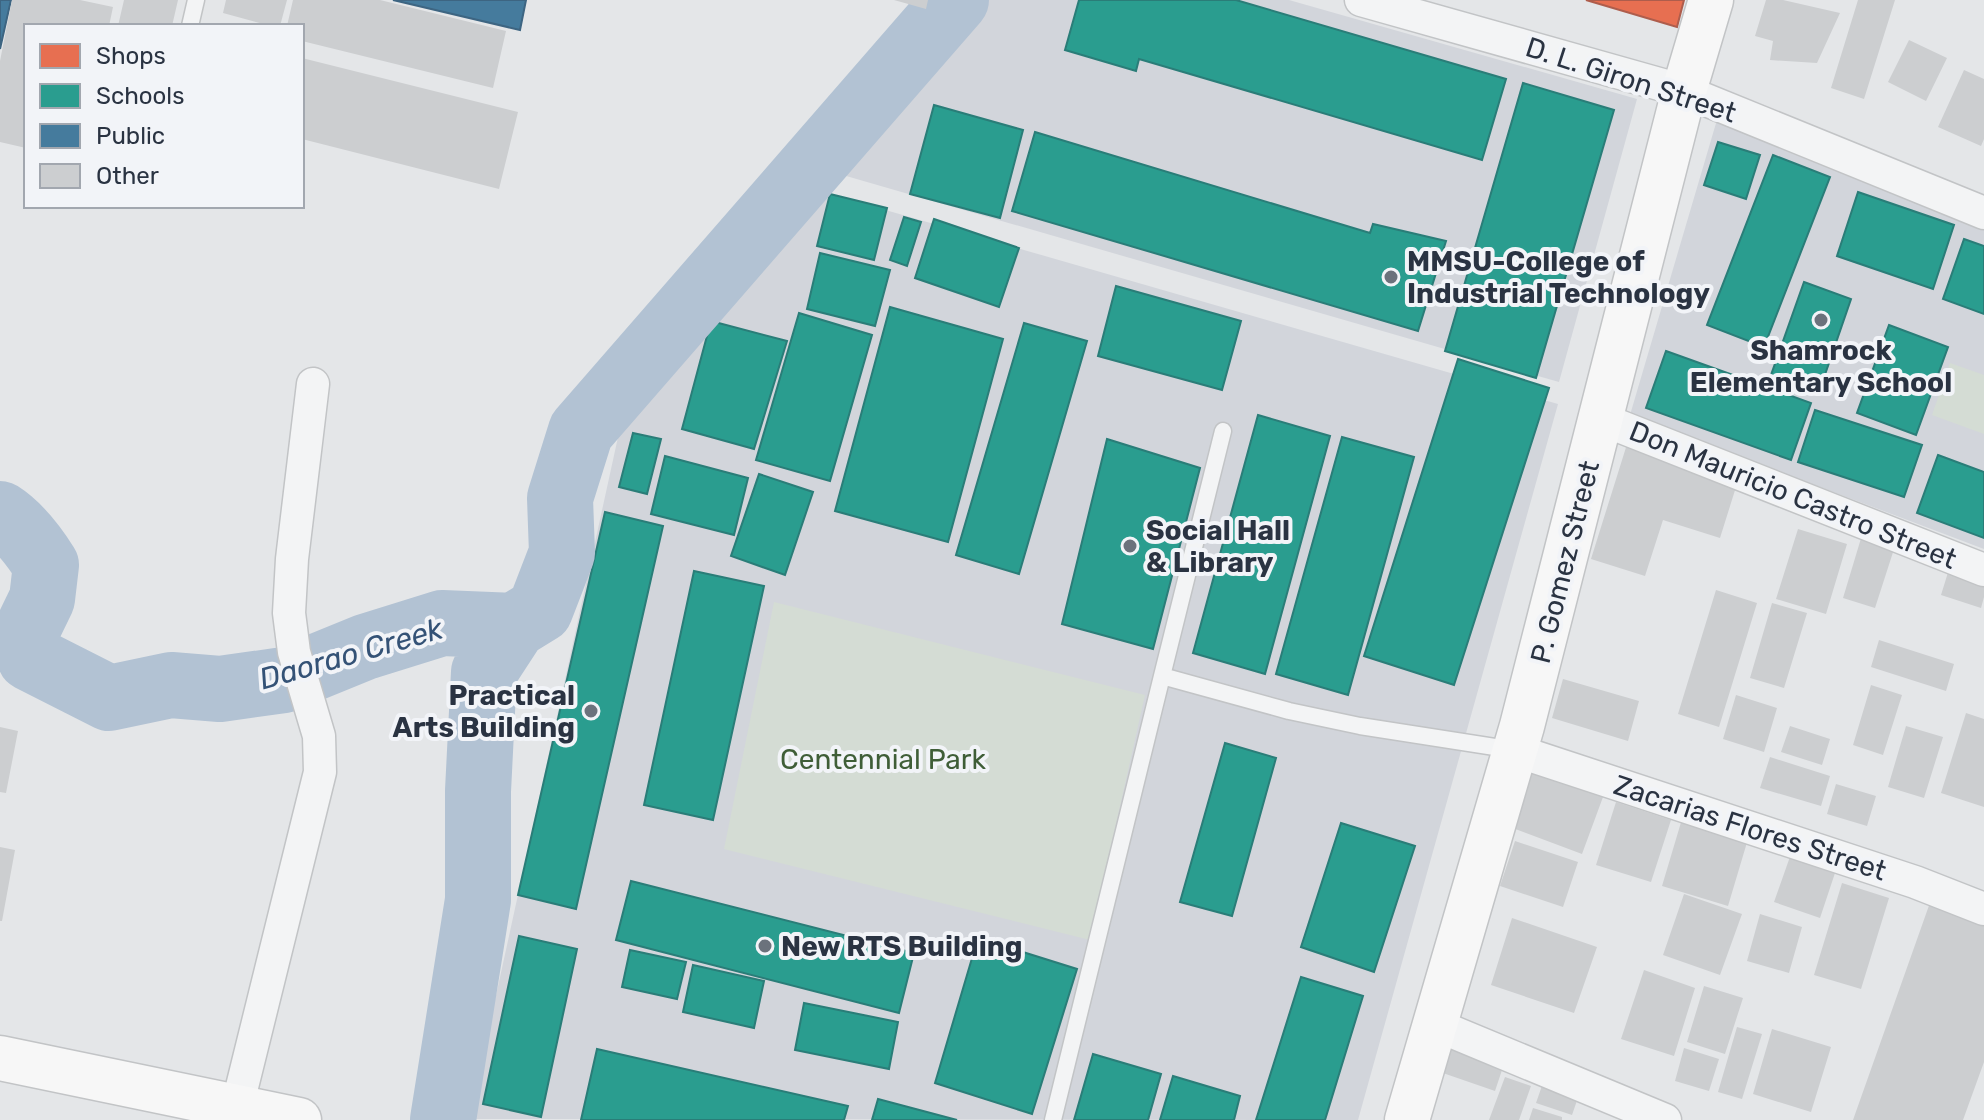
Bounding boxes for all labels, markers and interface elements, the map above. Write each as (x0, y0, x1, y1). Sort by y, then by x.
legend (24, 24, 304, 208)
street label: D. L. Giron Street (1522, 30, 1741, 130)
text: Shops (96, 42, 166, 70)
text: Schools (96, 82, 184, 110)
text: Public (96, 122, 165, 150)
text: Other (96, 162, 159, 190)
place label: MMSU-College of Industrial Technology (1407, 245, 1710, 310)
marker: MMSU-College of Industrial Technology (1382, 268, 1400, 286)
marker: Shamrock Elementary School (1812, 311, 1830, 329)
place label: Shamrock Elementary School (1690, 334, 1952, 399)
street label: Don Mauricio Castro Street (1625, 414, 1961, 576)
street label: P. Gomez Street (1524, 457, 1606, 667)
place label: Social Hall & Library (1146, 514, 1290, 579)
marker: Social Hall & Library (1121, 537, 1139, 555)
water label: Daorao Creek (255, 610, 447, 697)
place label: Practical Arts Building (393, 679, 575, 744)
marker: Practical Arts Building (582, 702, 600, 720)
park label: Centennial Park (780, 743, 986, 776)
street label: Zacarias Flores Street (1610, 768, 1890, 888)
place label: New RTS Building (781, 930, 1023, 963)
marker: New RTS Building (756, 937, 774, 955)

